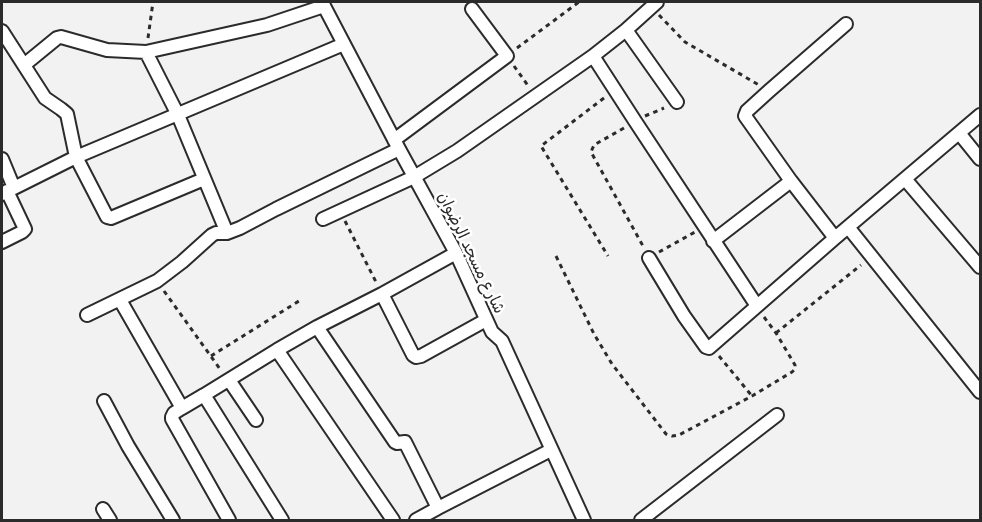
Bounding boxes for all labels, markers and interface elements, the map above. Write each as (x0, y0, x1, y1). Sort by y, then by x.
street label: شارع مسجد الرضوان (433, 189, 509, 317)

